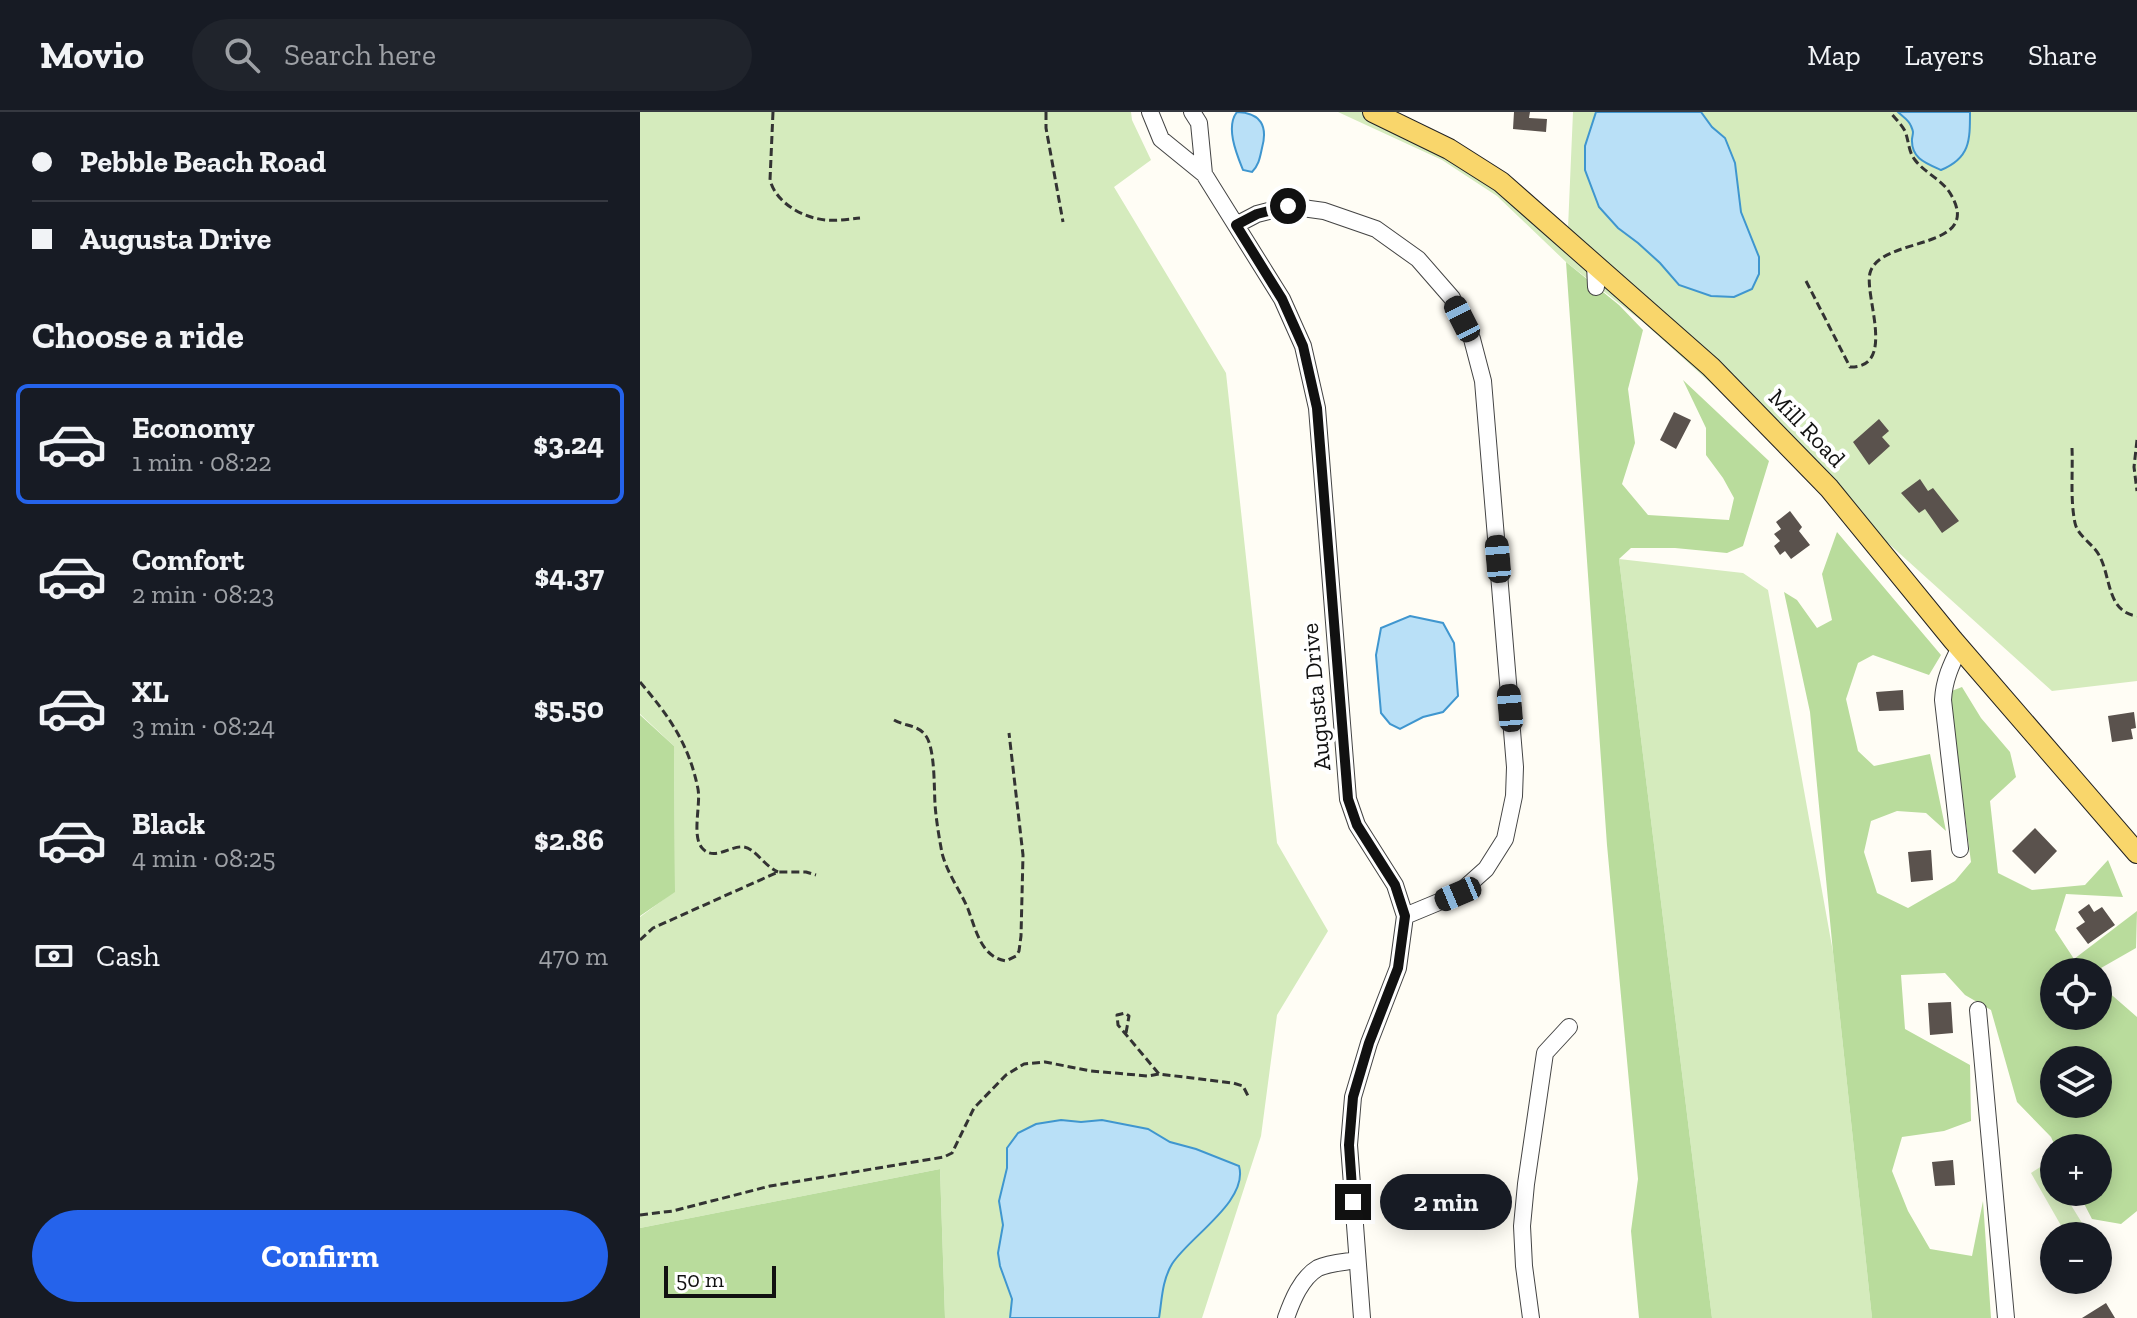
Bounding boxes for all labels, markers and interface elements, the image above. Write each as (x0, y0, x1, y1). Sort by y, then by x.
search box (192, 19, 752, 91)
text: Movio (40, 32, 144, 78)
icon: search (220, 33, 264, 77)
text: Search here (284, 37, 436, 73)
text: Map (1807, 39, 1861, 72)
text: Layers (1905, 39, 1984, 72)
text: Share (2028, 39, 2097, 72)
text: Pebble Beach Road (80, 144, 326, 180)
route start (1270, 188, 1306, 224)
text: Augusta Drive (80, 221, 271, 257)
car (1440, 292, 1484, 346)
text: Choose a ride (32, 314, 244, 357)
street label: Mill Road (1763, 382, 1852, 473)
icon: car (36, 408, 108, 480)
text: Economy (132, 410, 255, 446)
text: $3.24 (533, 426, 604, 462)
text: 1 min · 08:22 (132, 446, 272, 478)
car (1484, 534, 1512, 584)
icon: car (36, 540, 108, 612)
text: Comfort (132, 542, 244, 578)
text: $4.37 (534, 558, 604, 594)
text: 2 min · 08:23 (132, 578, 274, 610)
street label: Augusta Drive (1295, 622, 1336, 772)
icon: car (36, 672, 108, 744)
text: XL (132, 674, 169, 710)
car (1496, 683, 1524, 733)
text: $5.50 (534, 690, 604, 726)
text: 3 min · 08:24 (132, 710, 275, 742)
icon: car (36, 804, 108, 876)
text: Black (132, 806, 205, 842)
text: $2.86 (534, 822, 604, 858)
text: 4 min · 08:25 (132, 842, 276, 874)
car (1431, 874, 1485, 914)
icon: cash (32, 934, 76, 978)
text: Cash (96, 938, 160, 974)
text: 470 m (539, 940, 608, 972)
map controls (2040, 958, 2112, 1294)
button: locate (2040, 958, 2112, 1030)
button: layers (2040, 1046, 2112, 1118)
button: + (2040, 1134, 2112, 1206)
callout: 2 min (1381, 1174, 1513, 1230)
route end (1335, 1184, 1371, 1220)
text: 2 min (1414, 1186, 1478, 1218)
button: Confirm (32, 1210, 608, 1302)
button: − (2040, 1222, 2112, 1294)
scale bar (664, 1262, 776, 1298)
text: 50 m (676, 1266, 724, 1293)

